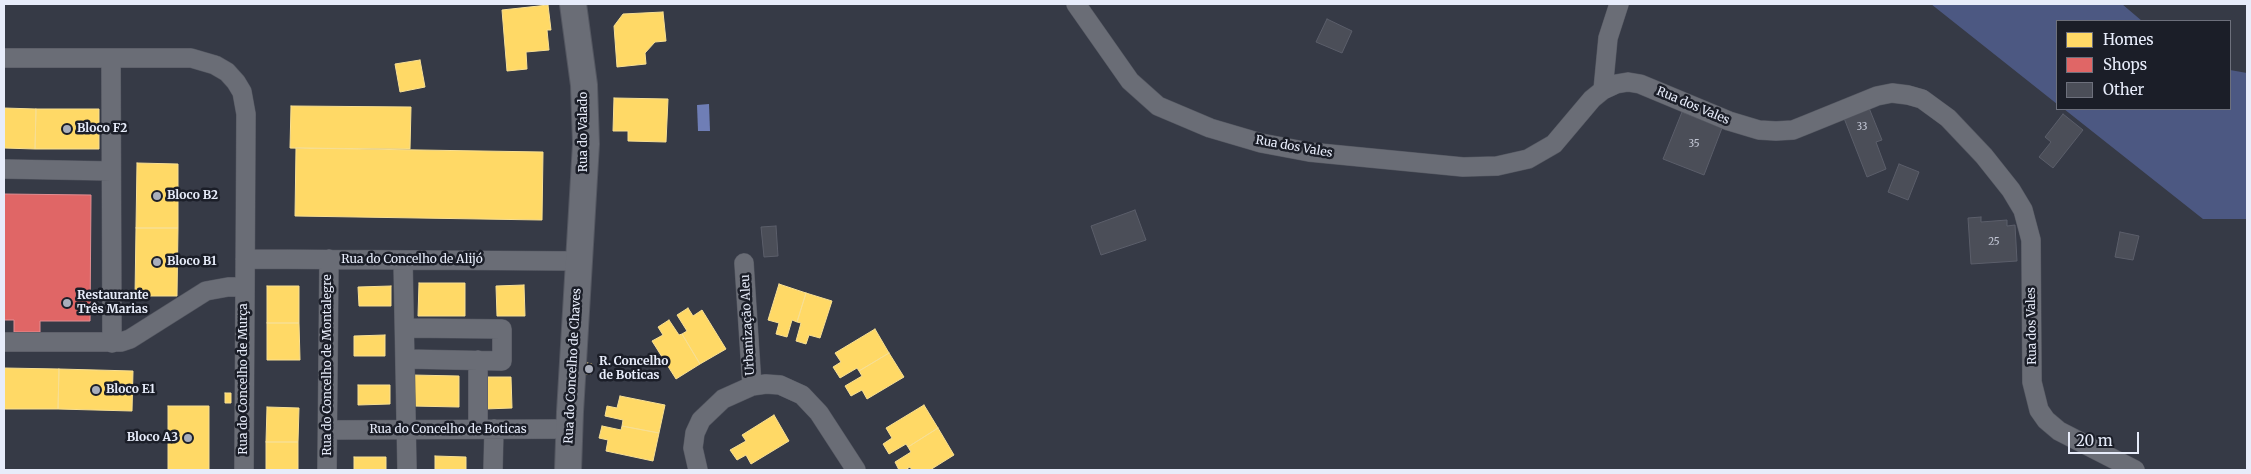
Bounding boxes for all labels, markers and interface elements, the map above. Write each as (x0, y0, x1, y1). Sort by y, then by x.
legend (2056, 20, 2231, 110)
text: Homes (2103, 30, 2154, 49)
text: Shops (2103, 55, 2147, 74)
text: Other (2103, 80, 2144, 99)
street label: Rua dos Vales (1654, 84, 1732, 128)
street label: Rua do Valado (577, 92, 591, 172)
house number: 33 (1857, 121, 1867, 133)
place label: Bloco F2 (77, 122, 127, 136)
marker: Bloco F2 (61, 123, 73, 135)
street label: Rua dos Vales (1254, 133, 1334, 161)
house number: 35 (1688, 138, 1700, 150)
place label: Bloco B2 (167, 189, 218, 203)
marker: Bloco B2 (151, 190, 163, 202)
house number: 25 (1988, 236, 2000, 248)
street label: Rua do Concelho de Alijó (341, 253, 483, 267)
place label: Bloco B1 (167, 255, 216, 269)
marker: Bloco B1 (151, 256, 163, 268)
street label: Rua do Concelho de Montalegre (321, 274, 335, 456)
street label: Urbanização Aleu (738, 274, 758, 376)
street label: Rua dos Vales (2024, 287, 2040, 365)
street label: Rua do Concelho de Chaves (562, 288, 584, 444)
place label: Restaurante Três Marias (77, 289, 149, 317)
marker: Restaurante Três Marias (61, 297, 73, 309)
street label: Rua do Concelho de Murça (237, 303, 251, 455)
place label: R. Concelho de Boticas (599, 355, 668, 383)
marker: R. Concelho de Boticas (583, 363, 595, 375)
place label: Bloco E1 (106, 383, 155, 397)
marker: Bloco E1 (90, 384, 102, 396)
scale bar (2071, 422, 2142, 454)
street label: Rua do Concelho de Boticas (369, 423, 527, 437)
place label: Bloco A3 (127, 431, 178, 445)
text: 20 m (2076, 431, 2113, 450)
marker: Bloco A3 (182, 432, 194, 444)

